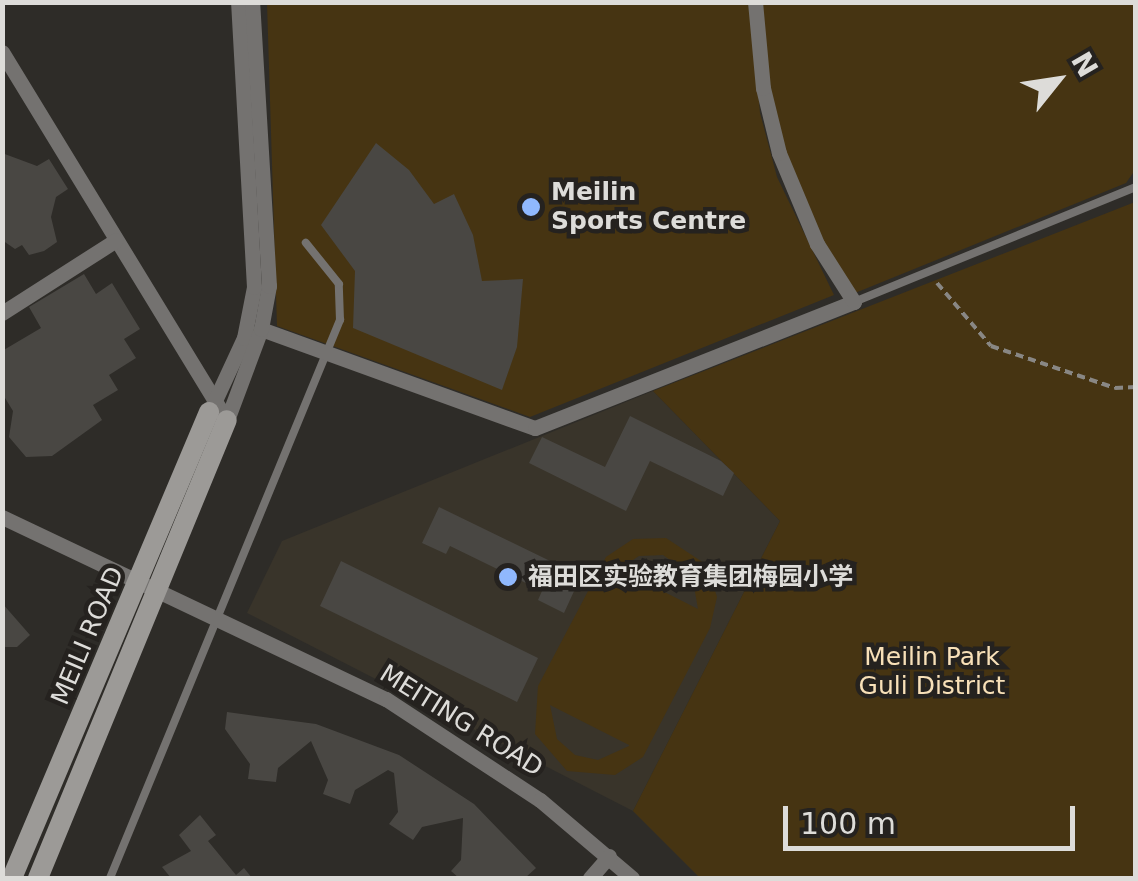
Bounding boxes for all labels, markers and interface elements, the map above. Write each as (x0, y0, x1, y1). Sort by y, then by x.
north arrow (1008, 30, 1108, 130)
text: N (1064, 46, 1105, 83)
place label: Meilin Sports Centre (551, 178, 746, 237)
marker: Meilin Sports Centre (520, 196, 542, 218)
place label: 福田区实验教育集团梅园小学 (528, 562, 853, 592)
street label: MEILI ROAD (45, 563, 131, 709)
marker: 福田区实验教育集团梅园小学 (497, 566, 519, 588)
park label: Meilin Park Guli District (859, 643, 1005, 702)
street label: MEITING ROAD (374, 659, 548, 783)
scale bar (788, 786, 1080, 848)
text: 100 m (800, 806, 896, 841)

